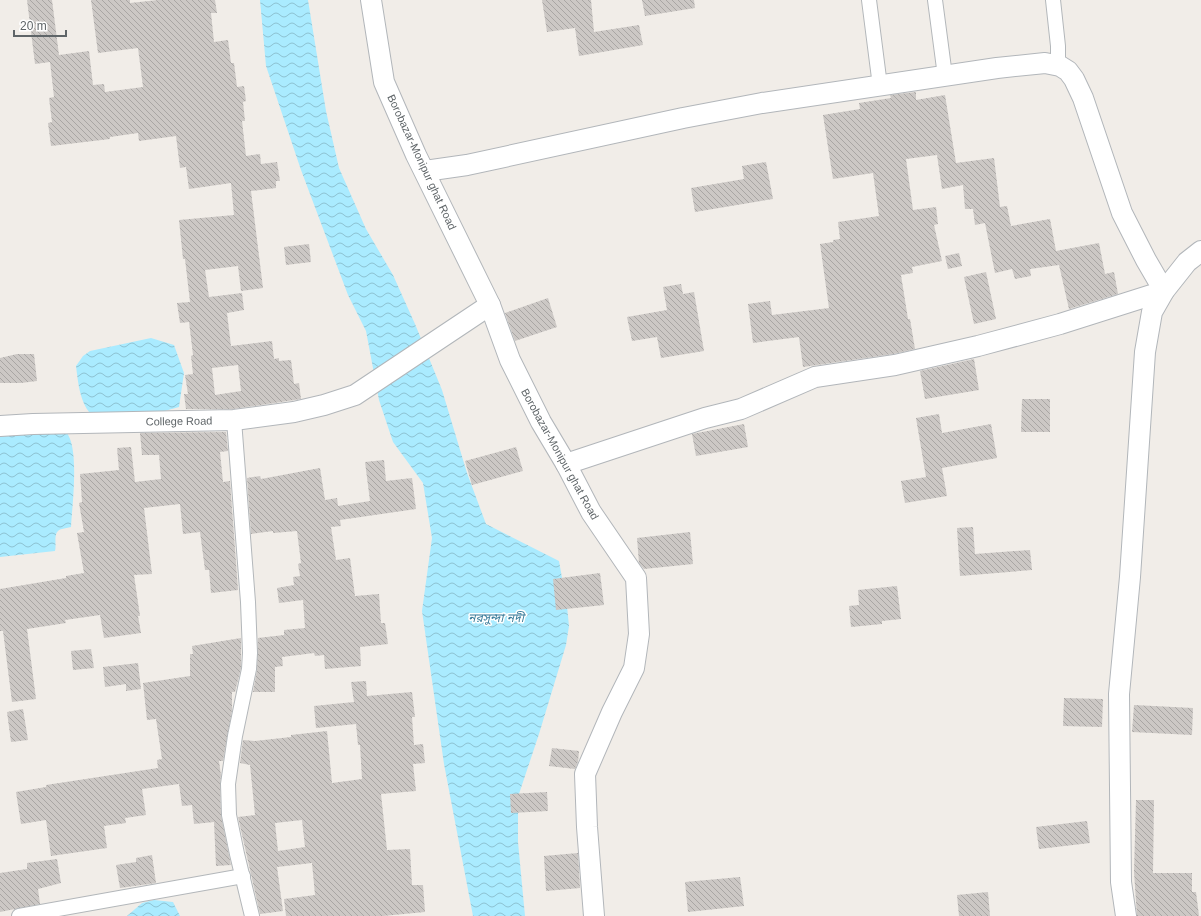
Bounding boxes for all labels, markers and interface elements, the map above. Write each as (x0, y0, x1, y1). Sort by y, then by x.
scale bar (14, 12, 66, 38)
text: 20 m (20, 19, 47, 33)
street label: Borobazar-Monipur ghat Road (385, 92, 459, 232)
street label: Borobazar-Monipur ghat Road (519, 386, 601, 522)
street label: College Road (146, 414, 212, 428)
water label: নরসুন্দা নদী (468, 611, 527, 625)

